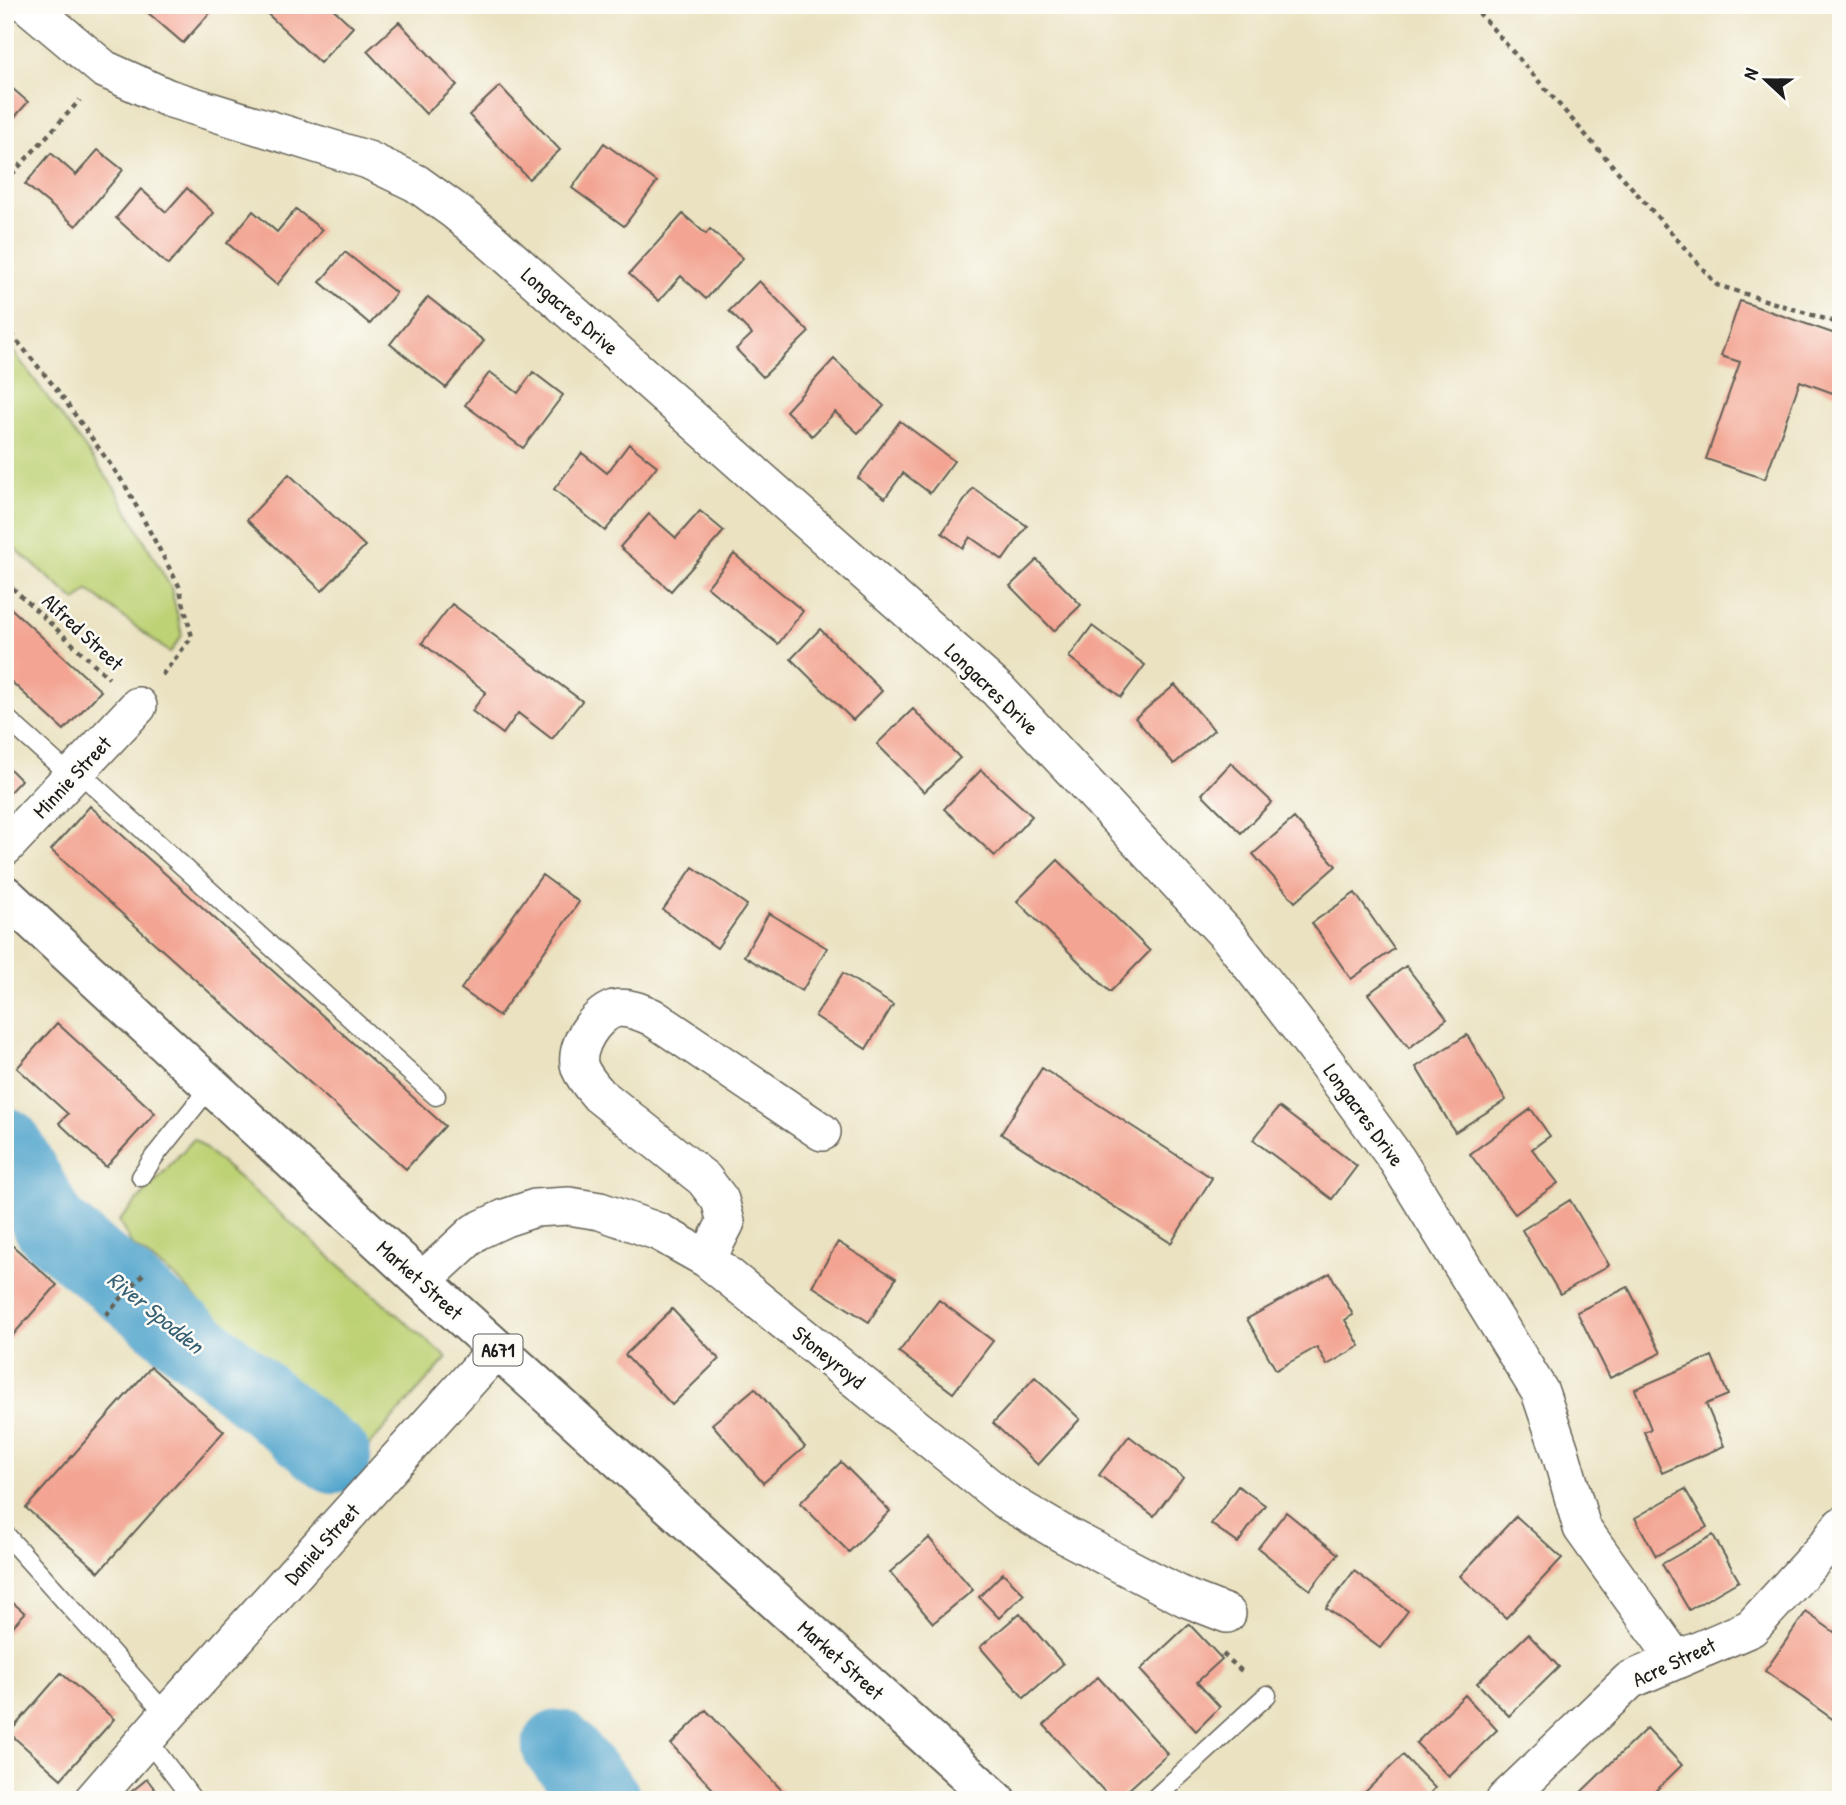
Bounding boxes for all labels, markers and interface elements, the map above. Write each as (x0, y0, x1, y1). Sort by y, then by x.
north arrow (1730, 46, 1800, 116)
text: N (1736, 64, 1764, 83)
street label: Longacres Drive (515, 261, 625, 361)
street label: Alfred Street (36, 587, 131, 678)
street label: Longacres Drive (939, 637, 1045, 741)
street label: Minnie Street (26, 729, 118, 825)
street label: Longacres Drive (1317, 1058, 1411, 1172)
street label: Market Street (371, 1233, 470, 1327)
water label: River Spodden (101, 1264, 212, 1362)
street label: Stoneyroyd (787, 1319, 871, 1395)
road number: A671 (474, 1334, 522, 1366)
street label: Daniel Street (278, 1497, 367, 1591)
street label: Market Street (792, 1613, 891, 1707)
street label: Acre Street (1628, 1630, 1721, 1694)

